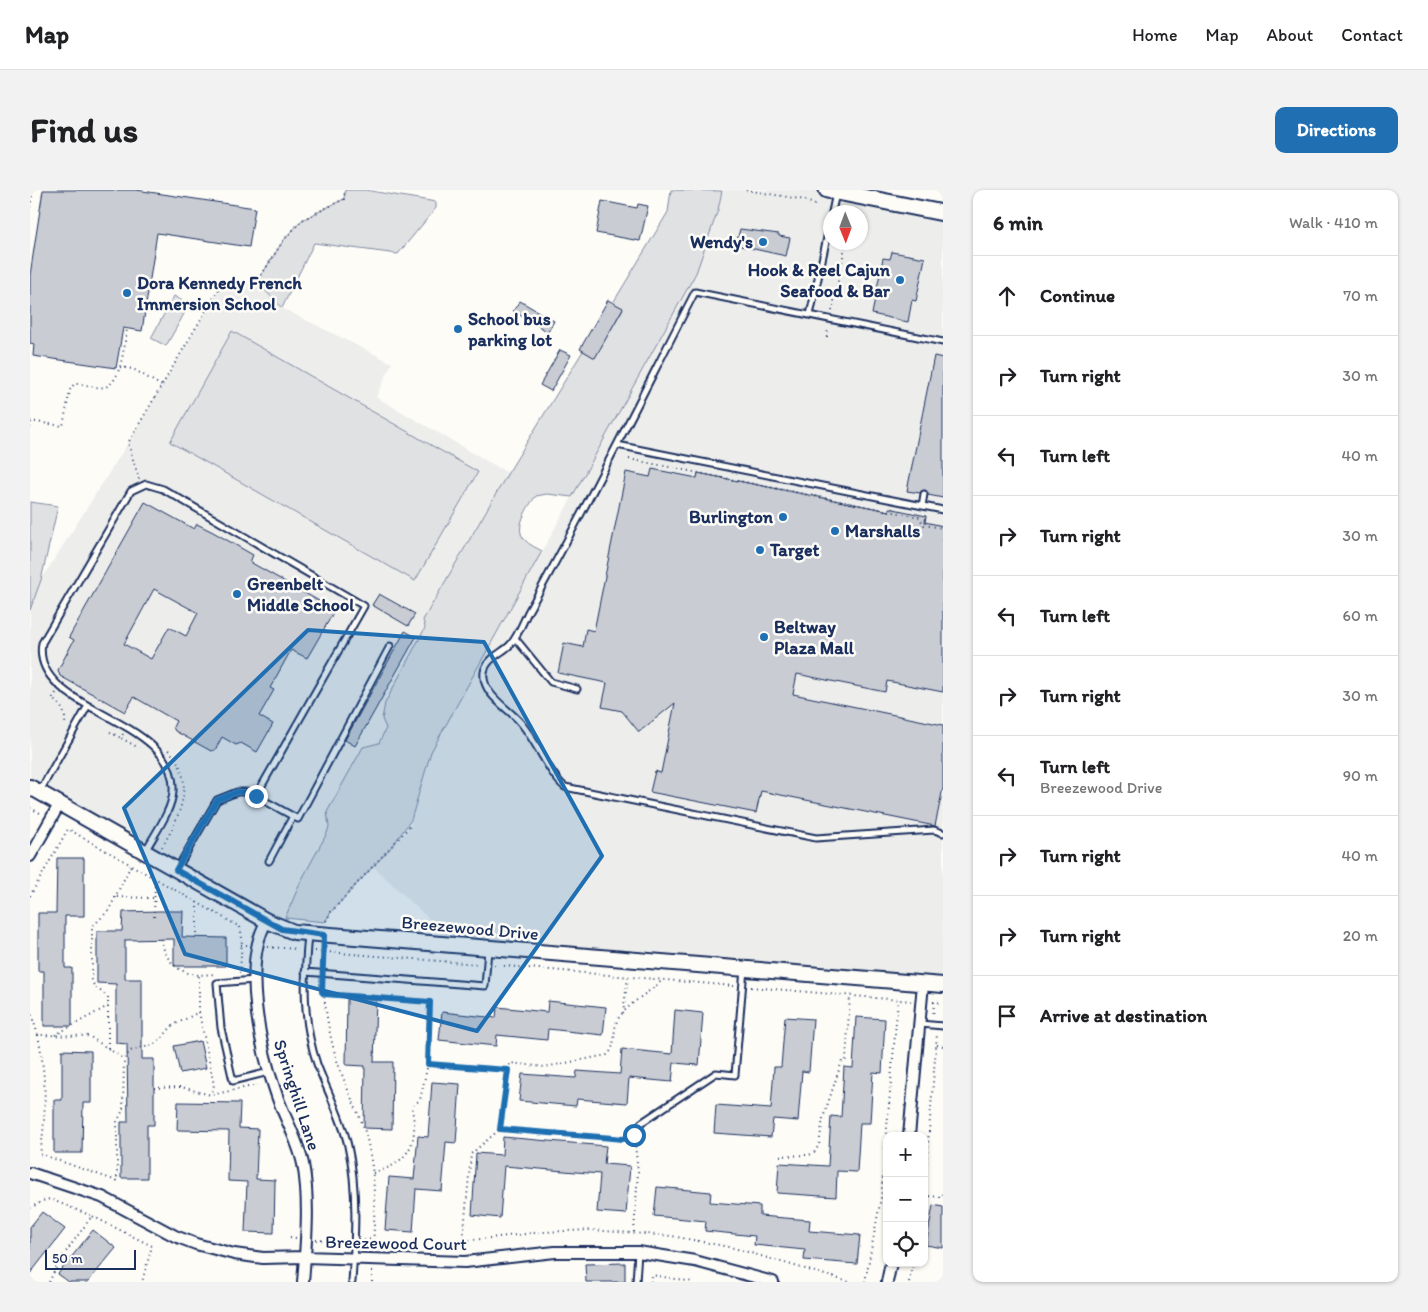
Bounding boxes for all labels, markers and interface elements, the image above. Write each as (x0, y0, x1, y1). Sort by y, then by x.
text: Map (25, 20, 69, 49)
text: Home (1132, 24, 1178, 46)
text: Map (1206, 24, 1239, 46)
text: About (1267, 24, 1313, 46)
text: Contact (1341, 24, 1403, 46)
button: Directions (1275, 107, 1398, 153)
text: Find us (30, 109, 138, 151)
north arrow (823, 205, 868, 250)
text: 6 min (993, 210, 1043, 235)
text: Walk · 410 m (1289, 213, 1378, 232)
place label: Wendy's (690, 231, 753, 253)
marker: Wendy's (757, 236, 769, 248)
place label: Hook & Reel Cajun Seafood & Bar (748, 259, 891, 302)
place label: Dora Kennedy French Immersion School (137, 272, 302, 315)
marker: Hook & Reel Cajun Seafood & Bar (894, 274, 906, 286)
icon: ahead (993, 282, 1021, 310)
text: Continue (1040, 284, 1115, 307)
text: 70 m (1343, 286, 1378, 305)
marker: Dora Kennedy French Immersion School (121, 287, 133, 299)
place label: School bus parking lot (467, 308, 552, 351)
marker: School bus parking lot (452, 323, 464, 335)
icon: right (993, 362, 1021, 390)
text: Turn right (1040, 364, 1121, 387)
text: 30 m (1342, 366, 1378, 385)
icon: left (993, 442, 1021, 470)
text: Turn left (1040, 444, 1110, 467)
text: 40 m (1341, 446, 1378, 465)
place label: Burlington (689, 506, 774, 528)
marker: Burlington (777, 511, 789, 523)
place label: Marshalls (845, 520, 920, 542)
icon: right (993, 522, 1021, 550)
text: Turn right (1040, 524, 1121, 547)
marker: Marshalls (829, 525, 841, 537)
text: 30 m (1342, 526, 1378, 545)
place label: Target (769, 539, 820, 561)
marker: Target (754, 544, 766, 556)
place label: Greenbelt Middle School (247, 573, 355, 616)
marker: Greenbelt Middle School (231, 588, 243, 600)
icon: left (993, 602, 1021, 630)
text: Turn left (1040, 604, 1110, 627)
text: 60 m (1343, 606, 1378, 625)
place label: Beltway Plaza Mall (774, 616, 855, 659)
marker: Beltway Plaza Mall (758, 631, 770, 643)
icon: right (993, 682, 1021, 710)
text: Turn right (1040, 684, 1121, 707)
text: 30 m (1342, 686, 1378, 705)
text: Turn left (1040, 755, 1110, 778)
icon: left (993, 762, 1021, 790)
text: 90 m (1343, 766, 1378, 785)
text: Breezewood Drive (1040, 778, 1162, 797)
route end (245, 785, 268, 808)
icon: right (993, 842, 1021, 870)
text: Turn right (1040, 844, 1121, 867)
text: 40 m (1341, 846, 1378, 865)
street label: Breezewood Drive (401, 911, 539, 945)
icon: right (993, 922, 1021, 950)
text: Turn right (1040, 924, 1121, 947)
text: 20 m (1343, 926, 1378, 945)
icon: arrive (993, 1002, 1021, 1030)
text: Arrive at destination (1040, 1004, 1207, 1027)
street label: Springhill Lane (269, 1037, 325, 1153)
route start (623, 1124, 646, 1147)
map controls (883, 1132, 928, 1267)
button: + (883, 1132, 928, 1177)
button: − (883, 1177, 928, 1222)
button: locate (883, 1222, 928, 1267)
street label: Breezewood Court (325, 1231, 467, 1255)
scale bar (45, 1247, 136, 1270)
text: 50 m (52, 1250, 83, 1267)

